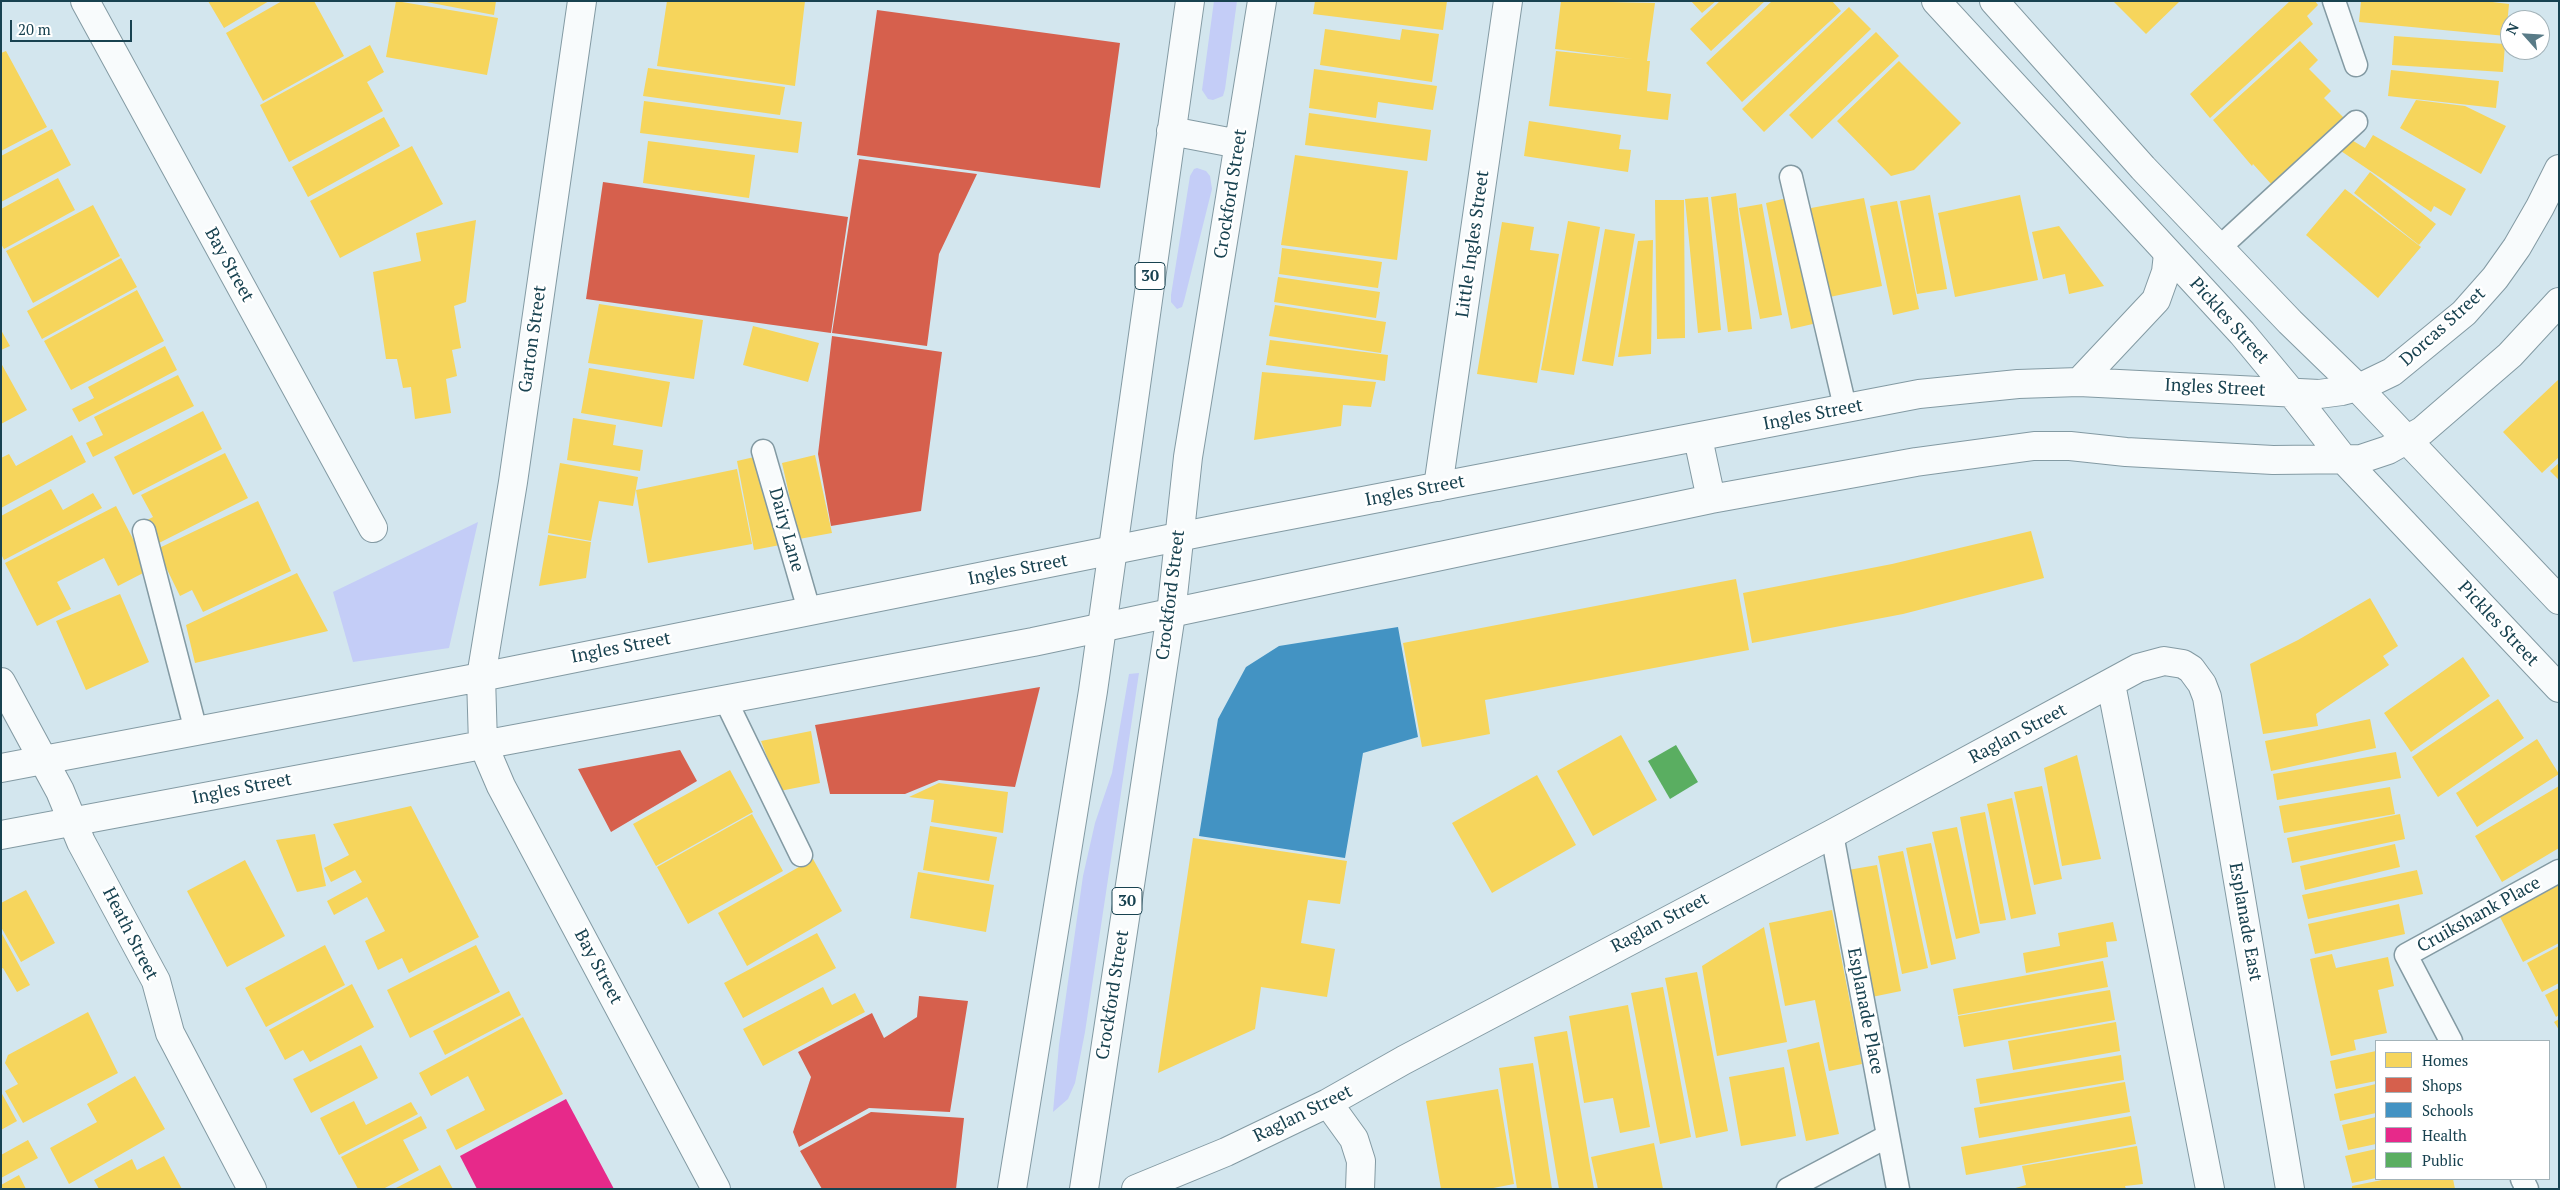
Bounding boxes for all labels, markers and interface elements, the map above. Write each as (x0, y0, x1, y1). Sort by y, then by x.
scale bar (12, 10, 135, 42)
north arrow (2500, 10, 2550, 60)
text: 20 m (18, 19, 51, 39)
text: N (2501, 20, 2523, 38)
street label: Crockford Street (1210, 128, 1252, 260)
street label: Little Ingles Street (1452, 169, 1494, 319)
street label: Bay Street (200, 224, 258, 306)
road number: 30 (1135, 262, 1165, 290)
street label: Pickles Street (2185, 273, 2273, 369)
street label: Dorcas Street (2396, 283, 2490, 371)
street label: Garton Street (515, 284, 551, 394)
street label: Ingles Street (2164, 375, 2266, 401)
street label: Ingles Street (1761, 395, 1865, 435)
street label: Ingles Street (1363, 471, 1467, 511)
street label: Dairy Lane (764, 485, 808, 575)
street label: Crockford Street (1152, 529, 1190, 661)
street label: Ingles Street (966, 550, 1070, 590)
street label: Pickles Street (2453, 577, 2543, 671)
street label: Ingles Street (569, 628, 673, 668)
street label: Raglan Street (1965, 699, 2071, 769)
street label: Ingles Street (190, 769, 294, 809)
street label: Esplanade East (2224, 861, 2266, 983)
street label: Cruikshank Place (2414, 872, 2544, 958)
street label: Heath Street (97, 884, 163, 984)
road number: 30 (1112, 888, 1142, 914)
street label: Raglan Street (1607, 888, 1713, 958)
street label: Bay Street (569, 926, 627, 1008)
street label: Crockford Street (1092, 929, 1134, 1061)
street label: Esplanade Place (1842, 946, 1888, 1076)
legend (2375, 1040, 2550, 1180)
text: Homes (2422, 1050, 2468, 1070)
text: Shops (2422, 1075, 2462, 1095)
street label: Raglan Street (1250, 1081, 1356, 1147)
text: Schools (2422, 1100, 2473, 1120)
text: Health (2422, 1125, 2467, 1145)
text: Public (2422, 1150, 2464, 1170)

